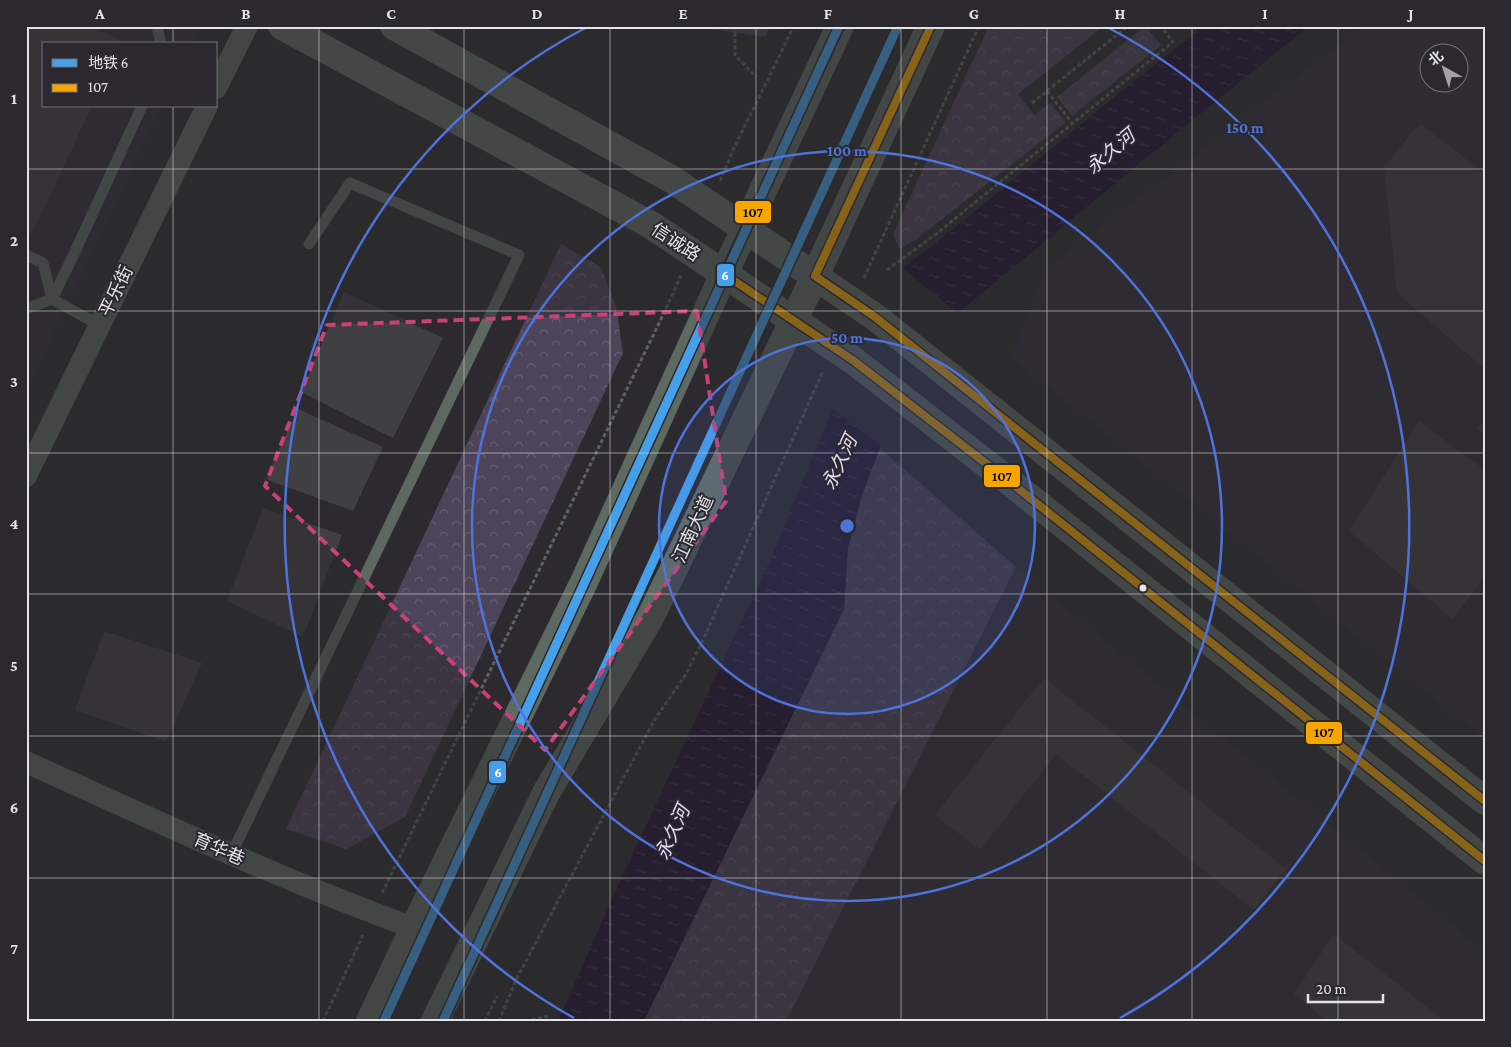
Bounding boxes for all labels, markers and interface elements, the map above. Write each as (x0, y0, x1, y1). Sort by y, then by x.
text: A (94, 5, 105, 22)
text: B (241, 5, 251, 22)
text: C (386, 5, 396, 22)
text: D (531, 5, 543, 22)
text: E (678, 5, 688, 22)
text: F (824, 5, 833, 22)
text: G (969, 5, 979, 22)
text: H (1115, 5, 1126, 22)
text: I (1262, 5, 1268, 22)
text: J (1406, 5, 1414, 22)
legend (42, 42, 218, 108)
north arrow (1418, 42, 1468, 92)
text: 北 (1425, 47, 1446, 69)
text: 地铁 6 (88, 55, 128, 71)
text: 107 (88, 79, 108, 95)
text: 1 (11, 90, 17, 107)
text: 150 m (1226, 120, 1264, 136)
water label: 永久河 (1082, 122, 1142, 178)
text: 100 m (827, 143, 867, 159)
line badge: 107 (734, 200, 772, 224)
text: 107 (743, 204, 763, 220)
street label: 信诚路 (648, 219, 704, 265)
text: 2 (10, 232, 18, 249)
street label: 平乐街 (95, 262, 137, 320)
line badge: 6 (716, 263, 735, 287)
text: 6 (721, 267, 729, 283)
text: 50 m (831, 330, 863, 346)
text: 3 (10, 373, 18, 390)
water label: 永久河 (818, 428, 863, 492)
line badge: 107 (983, 464, 1021, 488)
text: 107 (992, 468, 1012, 484)
street label: 江南大道 (669, 492, 717, 566)
text: 4 (10, 515, 19, 532)
centre of rings (838, 517, 856, 535)
unlabelled marker (1138, 583, 1148, 593)
text: 5 (10, 657, 18, 674)
line badge: 107 (1305, 721, 1343, 745)
text: 107 (1314, 724, 1334, 740)
line badge: 6 (488, 760, 507, 784)
text: 6 (494, 764, 502, 780)
water label: 永久河 (651, 798, 695, 863)
text: 6 (10, 799, 18, 816)
street label: 育华巷 (190, 829, 248, 869)
text: 7 (10, 940, 18, 957)
scale bar (1308, 972, 1384, 1004)
text: 20 m (1316, 981, 1347, 997)

